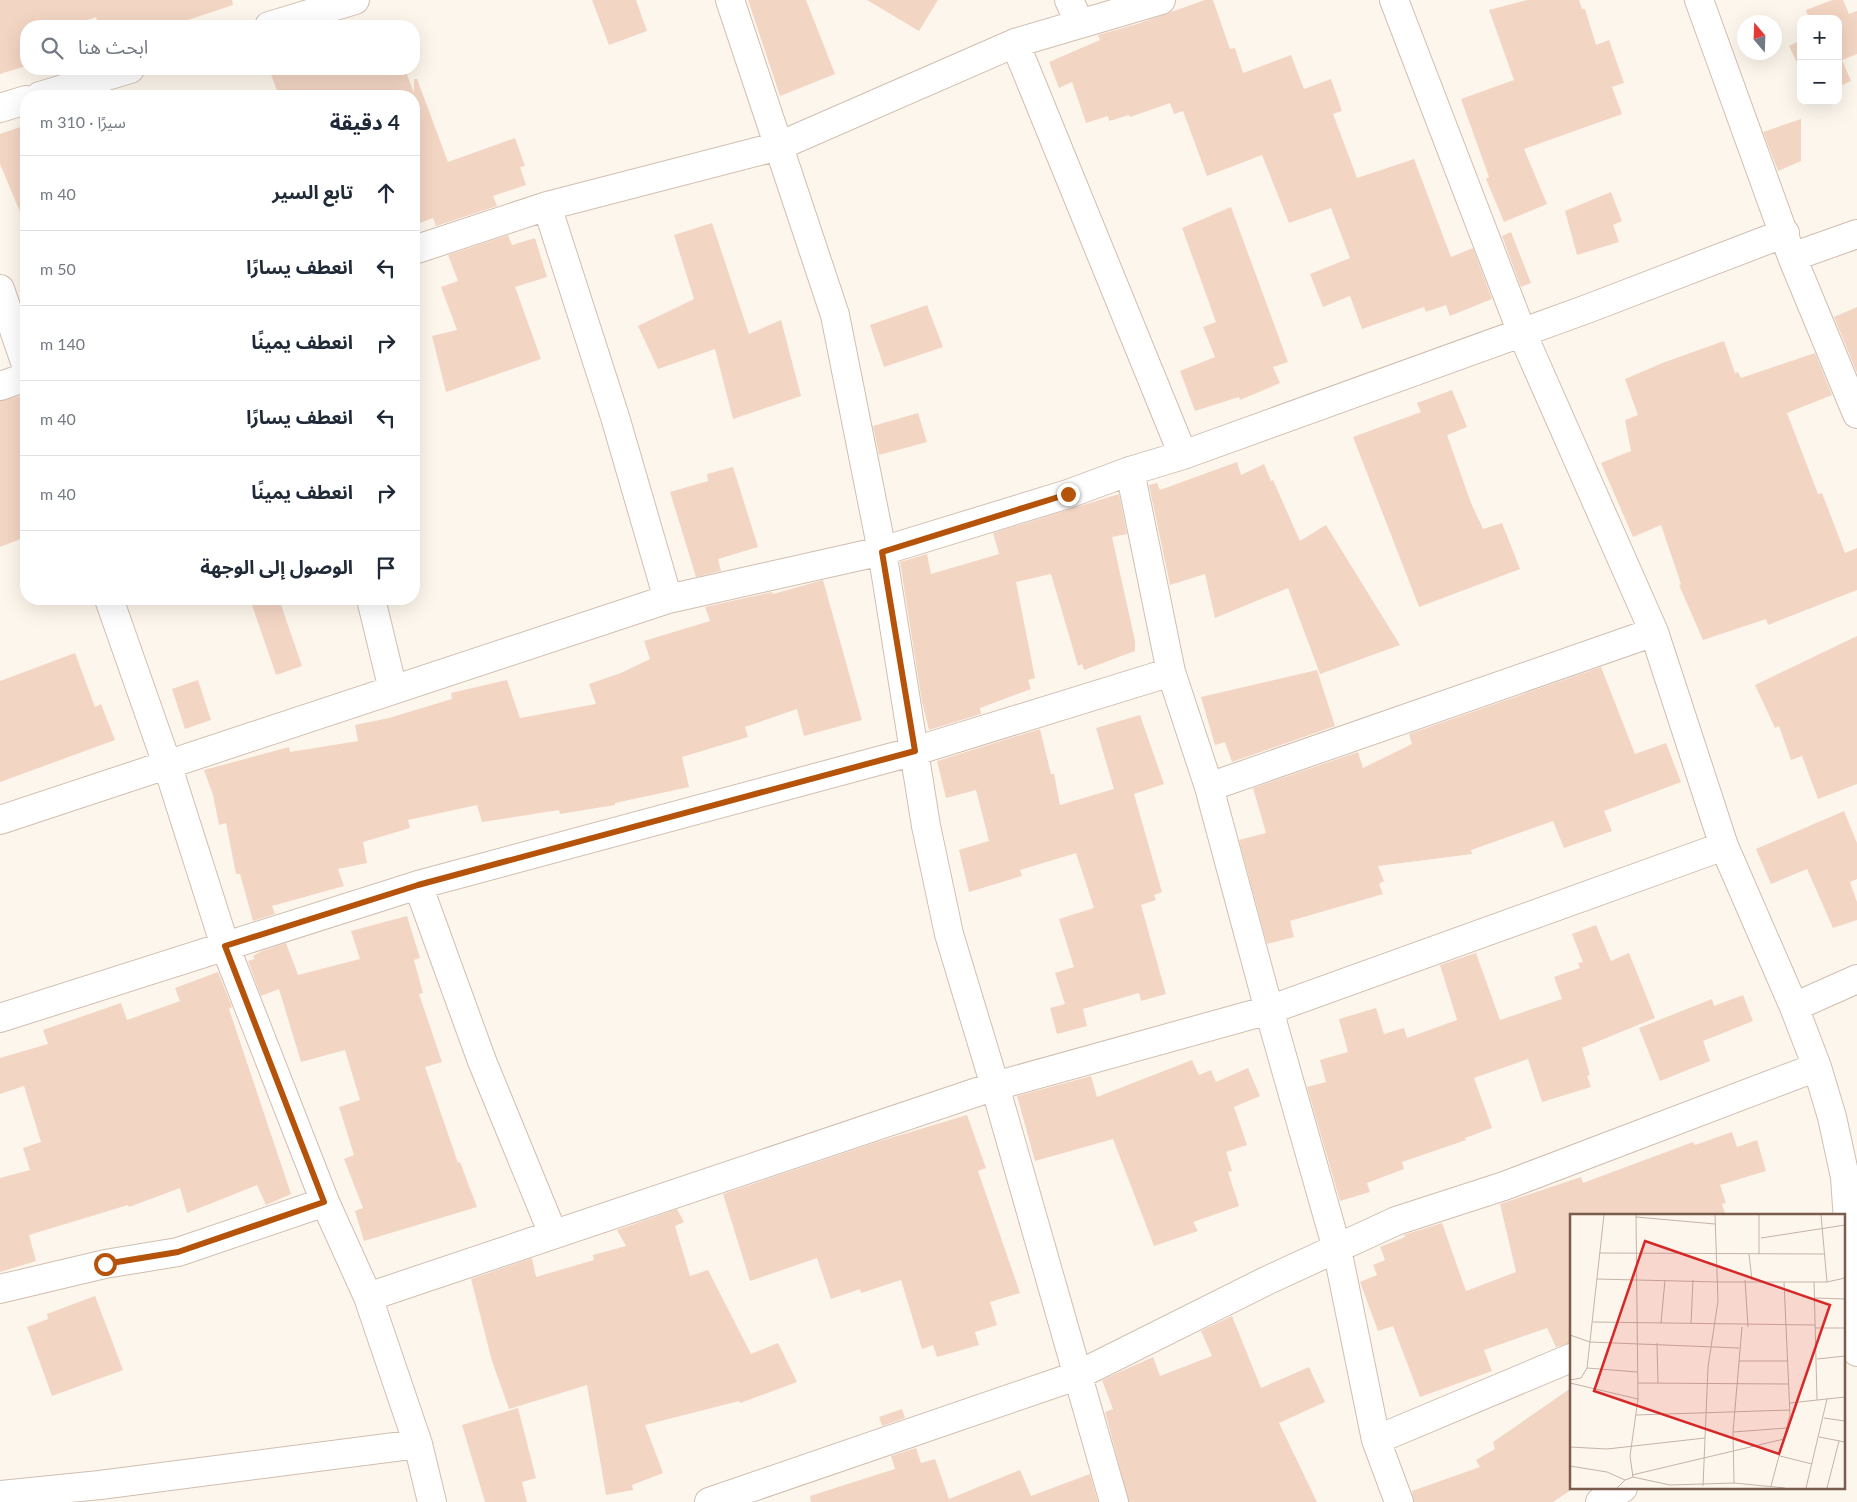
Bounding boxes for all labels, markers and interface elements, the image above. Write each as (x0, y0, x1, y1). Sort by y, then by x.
north arrow (1737, 15, 1782, 60)
map controls (1797, 15, 1842, 105)
button: + (1797, 15, 1842, 60)
search box (20, 20, 420, 75)
icon: search (38, 34, 66, 62)
text: ابحث هنا (78, 35, 148, 58)
button: − (1797, 60, 1842, 105)
text: 4 دقيقة (330, 109, 400, 134)
text: سيرًا · 310 m (40, 112, 126, 131)
icon: ahead (372, 179, 400, 207)
text: تابع السير (272, 180, 353, 203)
text: 40 m (40, 184, 76, 203)
icon: left (372, 254, 400, 282)
text: انعطف يسارًا (246, 255, 353, 278)
text: 50 m (40, 259, 76, 278)
icon: right (372, 329, 400, 357)
text: انعطف يمينًا (251, 330, 353, 353)
text: 140 m (40, 334, 85, 353)
icon: left (372, 404, 400, 432)
text: انعطف يسارًا (246, 405, 353, 428)
text: 40 m (40, 409, 76, 428)
icon: right (372, 479, 400, 507)
text: انعطف يمينًا (251, 480, 353, 503)
route end (1057, 483, 1080, 506)
text: 40 m (40, 484, 76, 503)
icon: arrive (372, 554, 400, 582)
text: الوصول إلى الوجهة (200, 555, 353, 578)
inset map (1570, 1214, 1844, 1490)
route start (94, 1253, 117, 1276)

